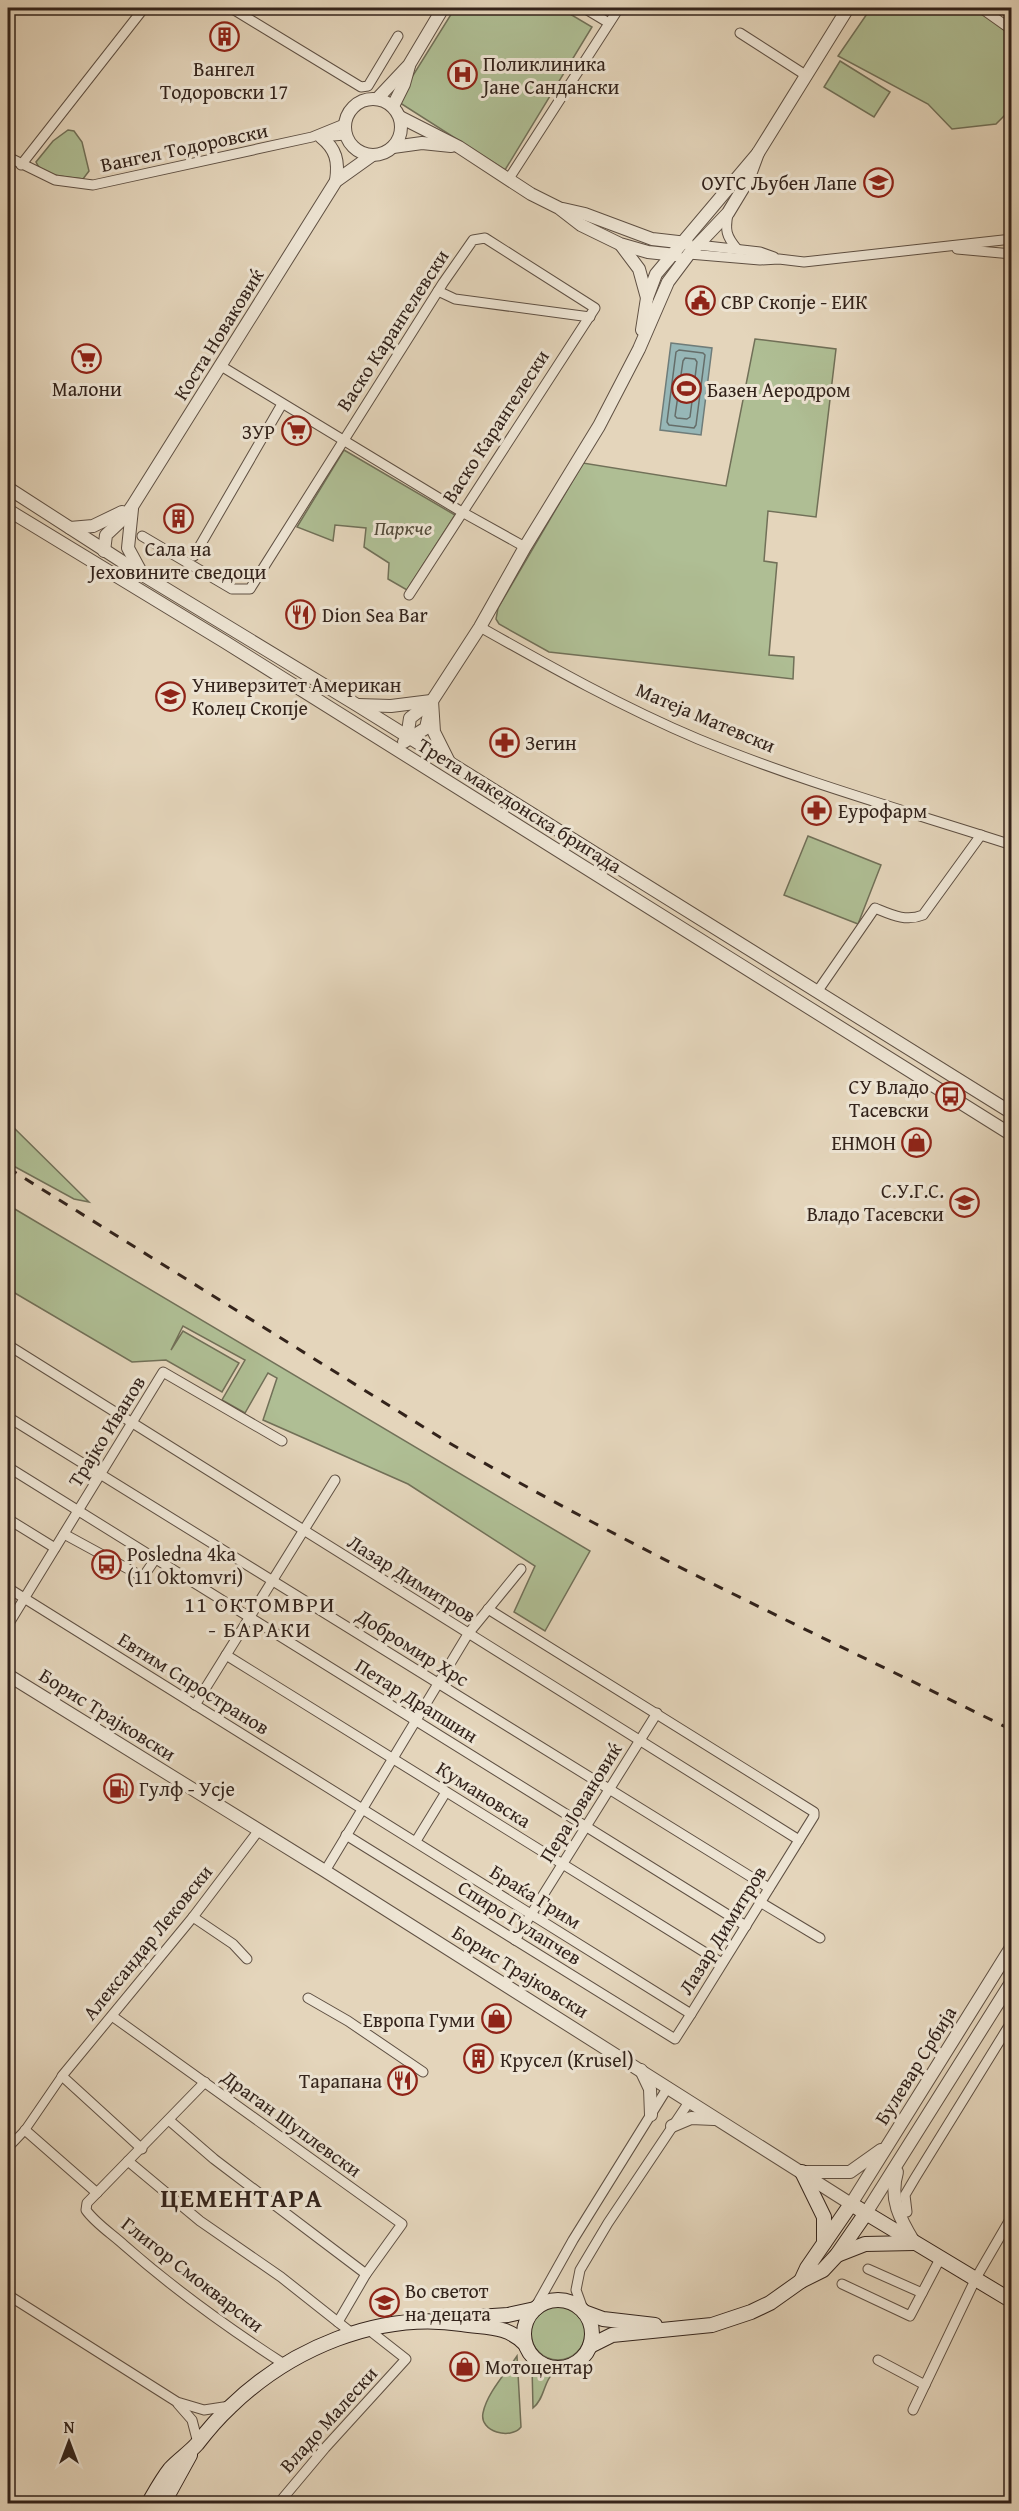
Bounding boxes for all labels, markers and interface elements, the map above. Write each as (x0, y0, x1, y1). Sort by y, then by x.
building icon: Вангел Тодоровски 17 (208, 21, 240, 53)
place label: Поликлиника Јане Сандански (480, 49, 620, 101)
place label: Вангел Тодоровски 17 (160, 54, 288, 106)
hospital icon: Поликлиника Јане Сандански (446, 58, 478, 90)
street label: Вангел Тодоровски (98, 115, 270, 179)
school or university icon: ОУГС Љубен Лапе (862, 166, 894, 198)
place label: ОУГС Љубен Лапе (701, 168, 857, 197)
street label: Васко Карангелевски (329, 243, 455, 417)
street label: Коста Новаковиќ (166, 262, 270, 405)
public building icon: СВР Скопје - ЕИК (684, 285, 716, 317)
place label: СВР Скопје - ЕИК (721, 287, 868, 316)
supermarket icon: Малони (71, 342, 103, 374)
street label: Васко Карангелески (434, 343, 556, 509)
sports icon: Базен Аеродром (670, 373, 702, 405)
place label: Малони (52, 374, 122, 403)
place label: Базен Аеродром (707, 375, 851, 404)
supermarket icon: ЗУР (280, 415, 312, 447)
place label: ЗУР (242, 417, 275, 446)
building icon: Сала на Јеховините сведоци (162, 502, 194, 534)
park label: Паркче (374, 513, 432, 542)
place label: Сала на Јеховините сведоци (86, 534, 267, 586)
restaurant icon: Dion Sea Bar (285, 598, 317, 630)
place label: Dion Sea Bar (322, 600, 428, 629)
place label: Универзитет Американ Колеџ Скопје (192, 670, 402, 722)
street label: Матеја Матевски (632, 675, 780, 759)
school or university icon: Универзитет Американ Колеџ Скопје (155, 680, 187, 712)
pharmacy icon: Зегин (488, 726, 520, 758)
place label: Зегин (525, 728, 577, 757)
street label: Трета македонска бригада (412, 730, 628, 880)
pharmacy icon: Еурофарм (801, 794, 833, 826)
place label: Еурофарм (838, 796, 927, 825)
place label: СУ Владо Тасевски (849, 1072, 929, 1124)
bus stop icon: СУ Владо Тасевски (934, 1081, 966, 1113)
shop icon: ЕНМОН (901, 1126, 933, 1158)
place label: ЕНМОН (831, 1128, 896, 1157)
place label: С.У.Г.С. Владо Тасевски (807, 1176, 944, 1228)
school or university icon: С.У.Г.С. Владо Тасевски (949, 1186, 981, 1218)
street label: Трајко Иванов (60, 1370, 152, 1492)
street label: Лазар Димитров (342, 1527, 482, 1629)
place label: Posledna 4ka (11 Oktomvri) (127, 1539, 243, 1591)
bus stop icon: Posledna 4ka (11 Oktomvri) (90, 1549, 122, 1581)
district label: 11 ОКТОМВРИ - БАРАКИ (184, 1588, 336, 1645)
street label: Добромир Хрс (350, 1600, 475, 1693)
street label: Евтим Спространов (113, 1625, 275, 1741)
street label: Петар Драпшин (350, 1651, 484, 1750)
street label: Борис Трајковски (34, 1660, 182, 1768)
street label: Пера Јовановиќ (531, 1736, 629, 1868)
street label: Кумановска (431, 1753, 537, 1835)
fuel station icon: Гулф - Усје (102, 1772, 134, 1804)
place label: Гулф - Усје (139, 1774, 235, 1803)
street label: Браќа Грим (485, 1856, 587, 1936)
street label: Александар Лековски (75, 1858, 219, 2026)
street label: Лазар Димитров (671, 1860, 773, 2000)
street label: Спиро Гулапчев (453, 1872, 587, 1972)
street label: Борис Трајковски (447, 1917, 595, 2025)
street label: Булевар Србија (867, 2000, 963, 2130)
shop icon: Европа Гуми (480, 2003, 512, 2035)
place label: Европа Гуми (363, 2005, 475, 2034)
building icon: Крусел (Krusel) (463, 2043, 495, 2075)
place label: Крусел (Krusel) (500, 2045, 634, 2074)
street label: Драган Шуплевски (215, 2062, 368, 2184)
restaurant icon: Тарапана (387, 2064, 419, 2096)
place label: Тарапана (299, 2066, 382, 2095)
district label: ЦЕМЕНТАРА (161, 2178, 323, 2217)
street label: Глигор Смокварски (116, 2209, 270, 2339)
place label: Во светот на децата (405, 2276, 491, 2328)
school or university icon: Во светот на децата (368, 2286, 400, 2318)
shop icon: Мотоцентар (448, 2350, 480, 2382)
place label: Мотоцентар (485, 2352, 593, 2381)
street label: Владо Малески (272, 2359, 384, 2479)
north arrow (39, 2412, 99, 2472)
text: N (64, 2415, 75, 2439)

